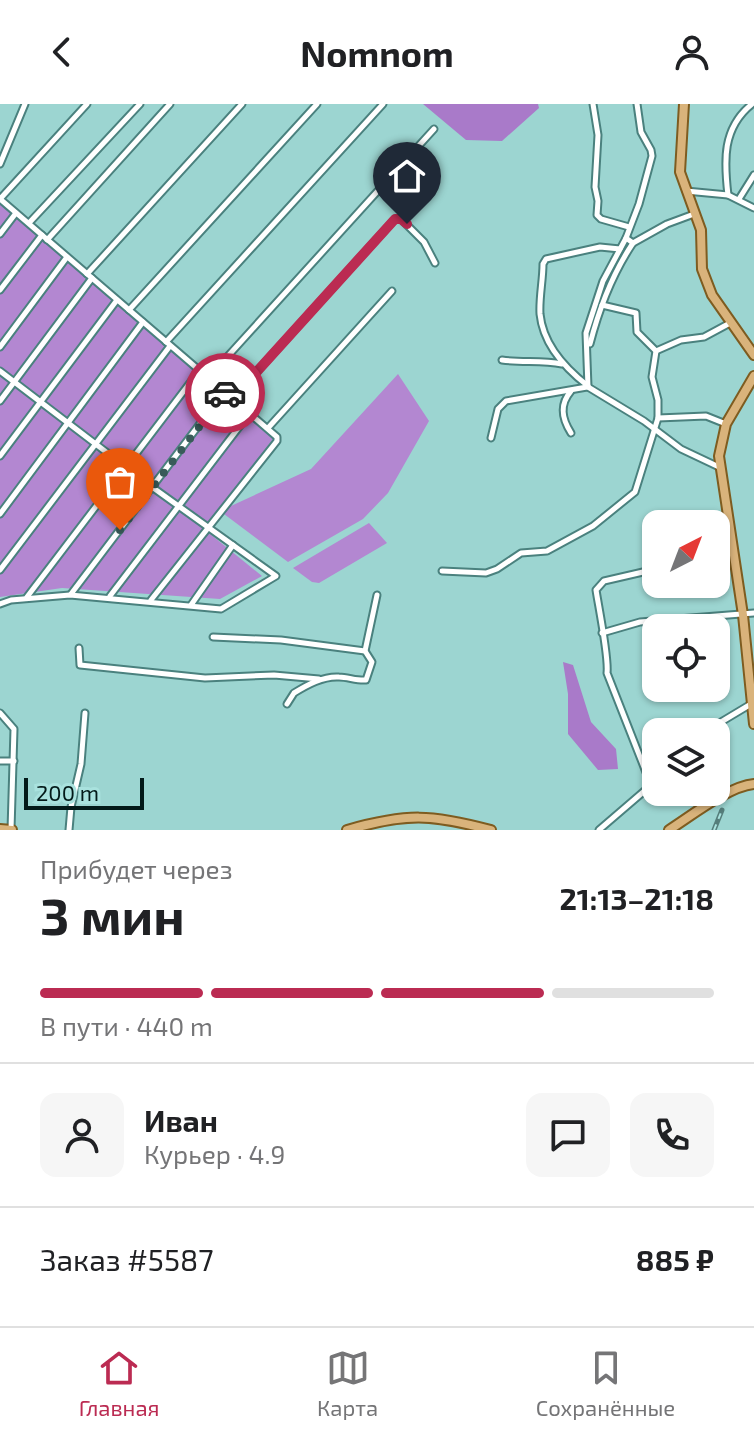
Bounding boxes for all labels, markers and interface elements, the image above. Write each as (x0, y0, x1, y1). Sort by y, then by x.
icon: back (40, 30, 84, 74)
icon: person (670, 30, 714, 74)
text: Nomnom (300, 31, 454, 74)
pin (373, 142, 441, 224)
icon: home (385, 154, 429, 198)
courier (185, 353, 265, 433)
icon: car (203, 371, 247, 415)
pin (86, 448, 154, 530)
icon: bag (98, 460, 142, 504)
north arrow (642, 510, 730, 598)
map controls (642, 510, 730, 806)
button: locate (642, 614, 730, 702)
button: layers (642, 718, 730, 806)
scale bar (24, 774, 144, 810)
text: 200 m (36, 779, 99, 805)
text: Прибудет через (40, 853, 233, 884)
text: 21:13–21:18 (559, 880, 714, 916)
text: 3 мин (40, 883, 185, 945)
text: В пути · 440 m (40, 1010, 213, 1041)
button: person (40, 1093, 124, 1177)
button: chat (526, 1093, 610, 1177)
button: phone (630, 1093, 714, 1177)
text: Иван (144, 1102, 218, 1138)
text: Курьер · 4.9 (144, 1138, 285, 1169)
text: Заказ #5587 (40, 1241, 214, 1277)
text: 885 ₽ (636, 1241, 714, 1277)
tab: Главная (79, 1346, 159, 1420)
tab: Карта (317, 1346, 378, 1420)
tab: Сохранённые (536, 1346, 675, 1420)

